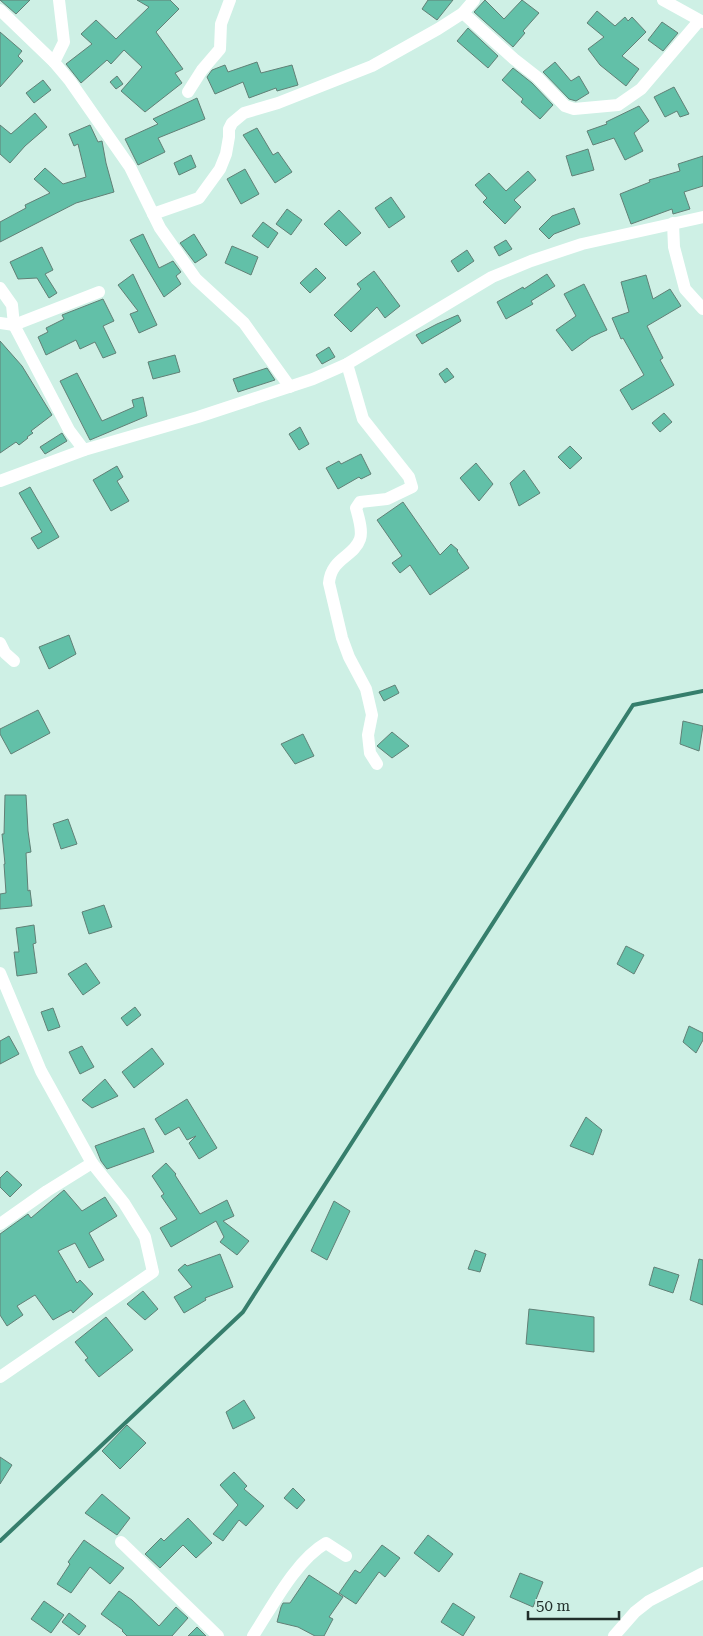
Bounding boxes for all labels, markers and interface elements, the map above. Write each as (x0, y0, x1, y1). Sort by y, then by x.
scale bar (528, 1588, 619, 1620)
text: 50 m (536, 1597, 571, 1615)

